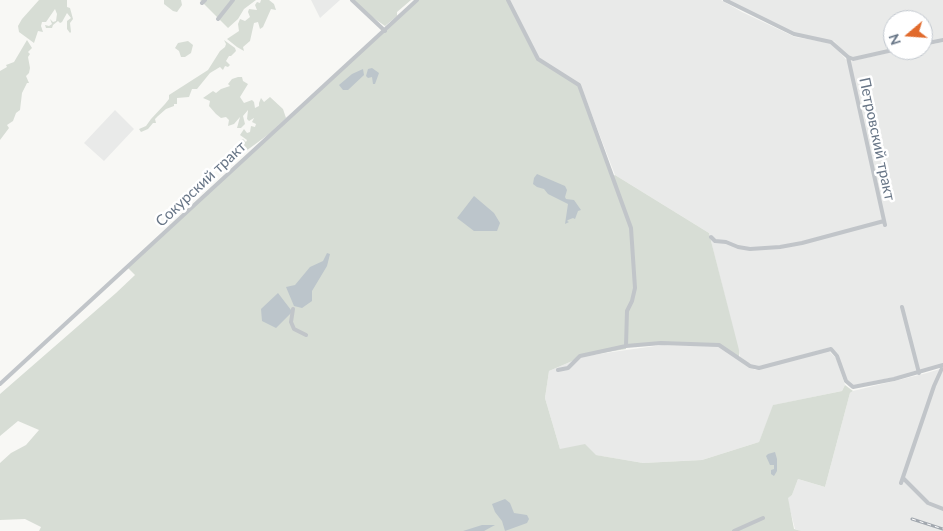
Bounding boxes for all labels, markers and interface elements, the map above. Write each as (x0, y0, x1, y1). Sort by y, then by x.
north arrow (883, 10, 933, 60)
text: N (884, 32, 904, 47)
street label: Петровский тракт (855, 76, 899, 202)
street label: Сокурский тракт (152, 137, 250, 231)

